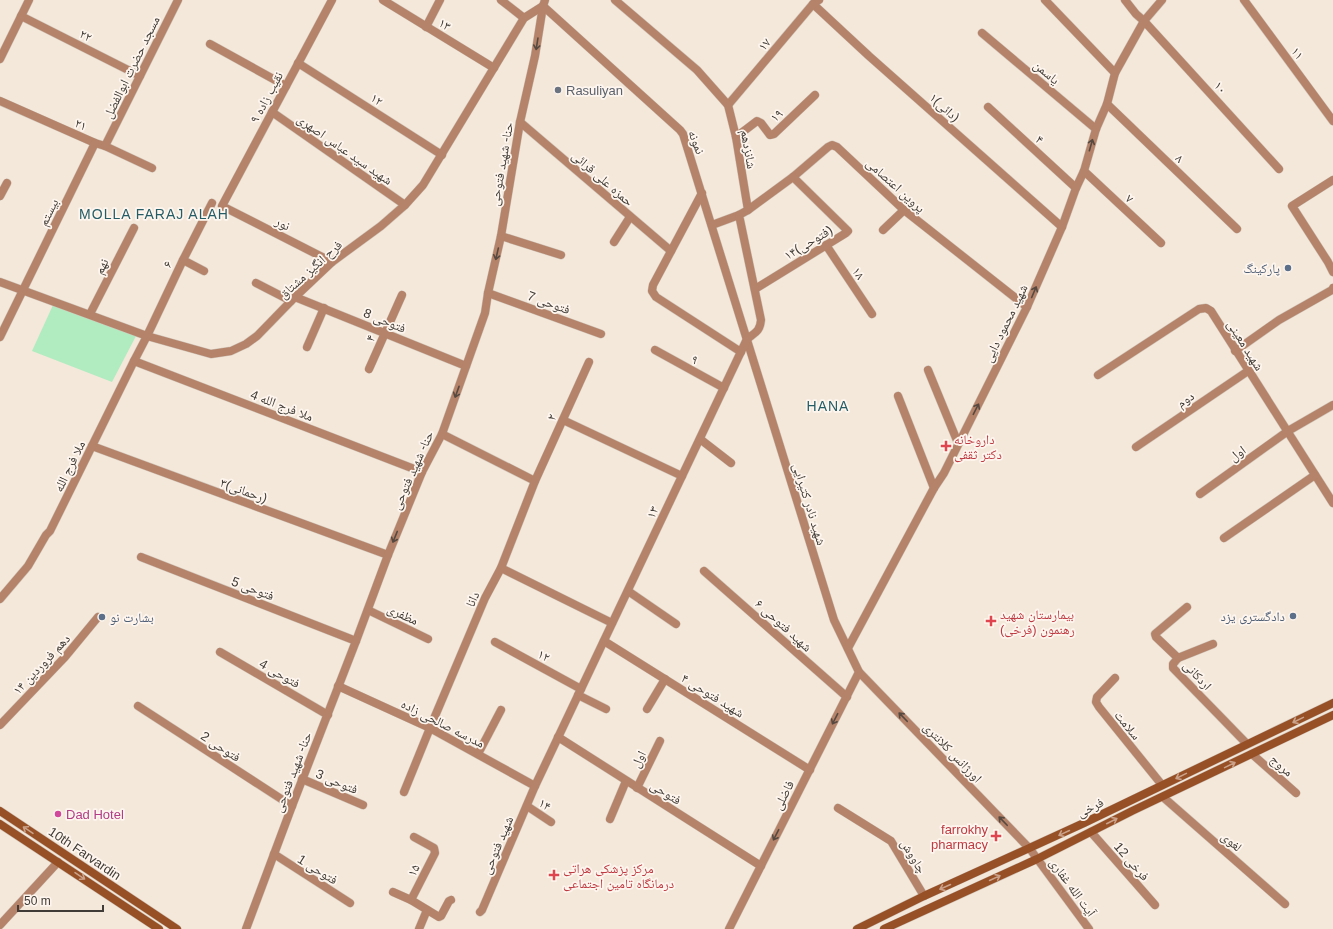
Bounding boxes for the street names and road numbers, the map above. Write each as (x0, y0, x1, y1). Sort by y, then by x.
street label: مسجد حضرت ابوالفضل (100, 14, 164, 121)
street label: ۱۳ (436, 15, 454, 34)
street label: ۲۲ (77, 26, 95, 45)
street label: ۱۷ (755, 35, 774, 54)
street label: ۱۱ (1288, 44, 1307, 62)
street label: یاسمن (1030, 57, 1063, 88)
street label: نقیب زاده ۹ (247, 69, 287, 126)
street label: ۱۰ (1211, 78, 1230, 97)
street label: ۱۲ (368, 90, 386, 109)
street label: ۱(دائی) (926, 90, 963, 126)
street label: ۱۹ (767, 106, 786, 125)
street label: شهید سید عباس اصهری (294, 111, 395, 189)
street label: ۲۱ (72, 115, 89, 134)
street label: حنا- شهید فتوحی (487, 121, 517, 207)
street label: نمونه (684, 128, 708, 157)
street label: شانزدهم (737, 128, 759, 170)
street label: ۴ (1032, 132, 1047, 147)
street label: حمزه علی قرائی (568, 148, 636, 210)
street label: ۸ (1172, 151, 1187, 166)
street label: پروین اعتصامی (862, 155, 928, 217)
street label: ۷ (1122, 191, 1137, 206)
street label: بیستم (35, 196, 62, 229)
street label: نور (271, 213, 293, 234)
street label: ۱۴(فتوحی) (781, 222, 836, 264)
street label: فرح انگیز مشتاق (276, 237, 346, 303)
street label: نهم (91, 256, 113, 277)
street label: ۶ (159, 258, 176, 270)
street label: ۱۸ (849, 264, 868, 282)
street label: شهید محمود دایی (980, 282, 1032, 365)
street label: فتوحی 7 (525, 288, 572, 318)
street label: فتوحی 8 (361, 305, 408, 337)
street label: شهید معینی (1223, 317, 1267, 374)
street label: ۴ (362, 332, 379, 344)
street label: ۹ (689, 351, 701, 367)
street label: 4 ملا فرج الله (248, 387, 315, 426)
street label: دوم (1174, 388, 1197, 411)
street label: ۲ (543, 411, 560, 423)
street label: حنا- شهید فتوحی (388, 428, 437, 512)
street label: ملا فرج الله (51, 438, 90, 495)
street label: اول (1226, 442, 1249, 465)
street label: شهید نادر کتیرایی (789, 461, 829, 547)
street label: ۳(رحمانی) (218, 475, 269, 507)
street label: ۱۳ (643, 504, 662, 521)
street label: فتوحی 5 (229, 574, 276, 604)
street label: دانا (462, 589, 482, 609)
street label: شهید فتوحی ۶ (752, 596, 815, 655)
street label: مظفری (384, 601, 421, 629)
street label: دهم فروردین ۱۴ (10, 631, 74, 698)
street label: ۱۲ (535, 646, 553, 665)
street label: فتوحی 4 (256, 656, 303, 692)
street label: اردکانی (1180, 658, 1215, 694)
street label: شهید فتوحی ۴ (678, 670, 747, 721)
street label: مدرسه صالحی زاده (398, 696, 487, 752)
street label: سلامت (1111, 708, 1144, 743)
street label: اورژانس کلانتری (920, 719, 985, 786)
street label: فتوحی 2 (198, 728, 243, 766)
street label: حنا- شهید فتوحی (270, 730, 316, 815)
street label: اول (628, 748, 650, 771)
street label: مروج (1266, 751, 1296, 781)
street label: فتوحی 3 (313, 766, 360, 798)
street label: فتوحی (647, 777, 684, 808)
street label: فاضلی (770, 778, 798, 813)
street label: ۱۴ (536, 795, 554, 814)
street label: فرخی (1074, 795, 1106, 821)
street label: شهید فتوحی (479, 814, 517, 877)
street label: 10th Farvardin (46, 824, 124, 883)
street label: لغوی (1218, 828, 1245, 855)
street label: چاووش (897, 837, 930, 876)
street label: فرخی 12 (1110, 839, 1152, 884)
street label: فتوحی 1 (294, 851, 340, 888)
street label: آیت الله غفاری (1046, 855, 1099, 920)
street label: ۱۵ (404, 861, 423, 879)

